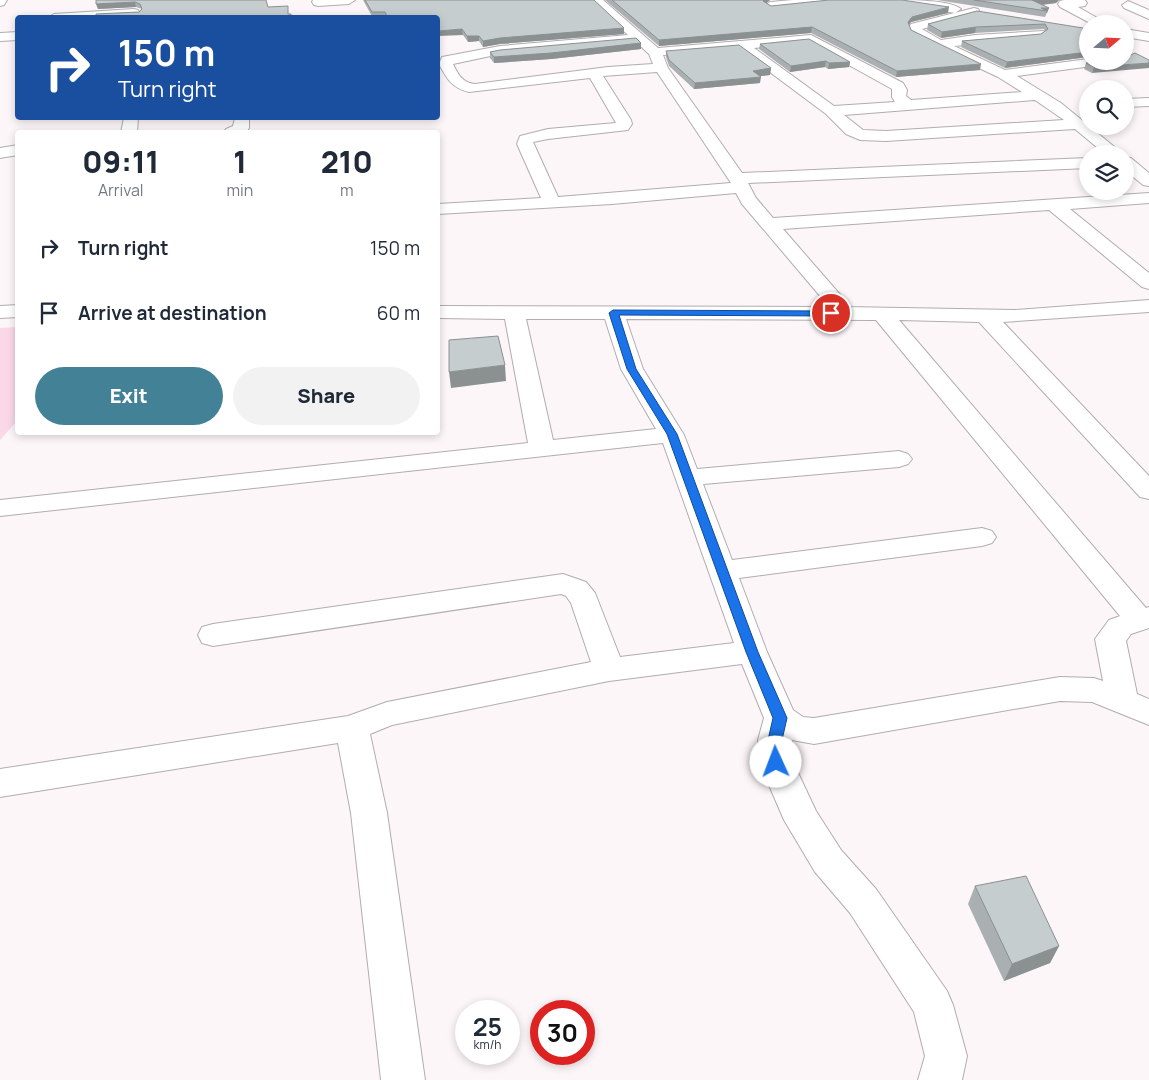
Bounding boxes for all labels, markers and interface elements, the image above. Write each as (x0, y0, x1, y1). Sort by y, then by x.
north arrow (1079, 15, 1134, 70)
map controls (1079, 15, 1134, 200)
text: 150 m (118, 29, 215, 77)
icon: right (35, 35, 100, 100)
text: Turn right (118, 74, 216, 104)
button: search (1079, 80, 1134, 135)
text: 09:11 (82, 141, 159, 182)
text: 1 (233, 141, 247, 182)
text: 210 (321, 141, 373, 182)
button: layers (1079, 145, 1134, 200)
text: Arrival (98, 179, 144, 201)
text: min (227, 179, 253, 201)
text: m (340, 179, 353, 201)
icon: right (35, 234, 63, 262)
text: Turn right (78, 235, 168, 261)
text: 150 m (370, 235, 420, 261)
pin (810, 292, 852, 334)
icon: arrive (35, 299, 63, 327)
icon: arrive (817, 299, 845, 327)
text: Arrive at destination (78, 300, 267, 326)
text: 60 m (377, 300, 420, 326)
button: Exit (35, 367, 223, 425)
button: Share (233, 367, 420, 425)
position arrow (749, 735, 801, 787)
speed limit sign: 30 (530, 1000, 595, 1065)
text: 25 (473, 1009, 502, 1044)
text: km/h (474, 1036, 501, 1053)

